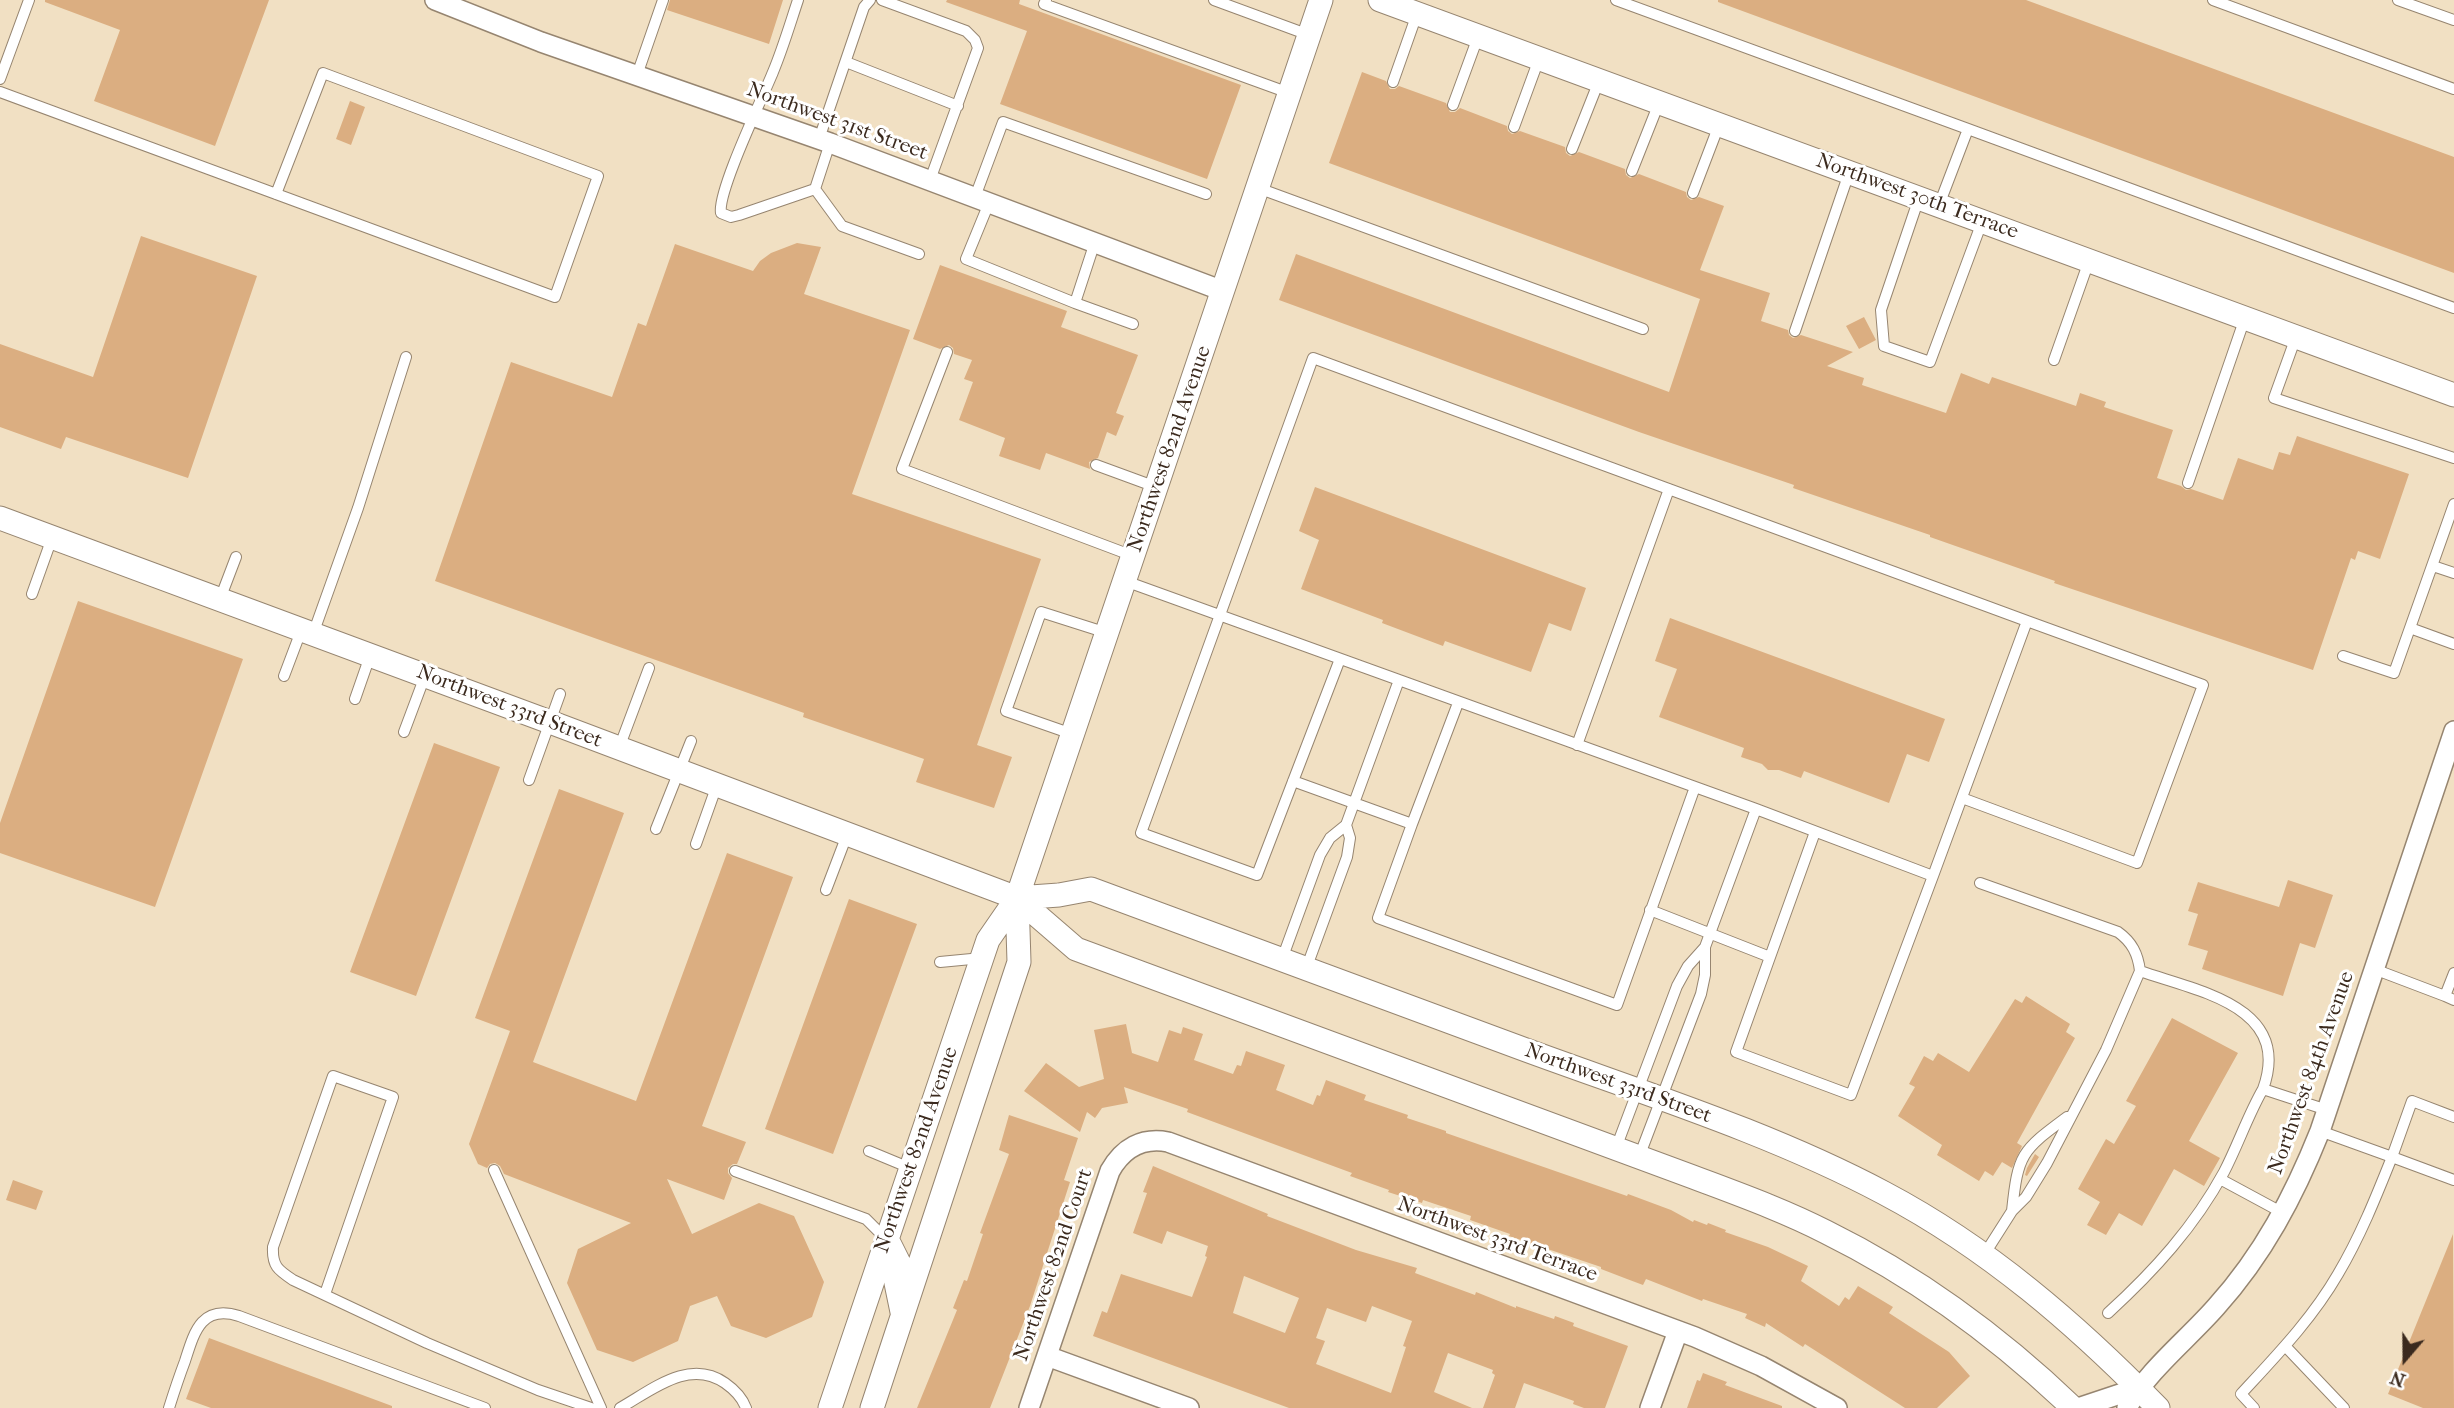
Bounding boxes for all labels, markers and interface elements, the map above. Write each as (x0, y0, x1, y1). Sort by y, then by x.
street label: Northwest 31st Street (743, 78, 931, 166)
street label: Northwest 30th Terrace (1812, 149, 2022, 245)
street label: Northwest 82nd Avenue (1123, 343, 1217, 555)
street label: Northwest 33rd Street (413, 660, 605, 754)
street label: Northwest 84th Avenue (2264, 968, 2360, 1178)
street label: Northwest 33rd Street (1521, 1039, 1715, 1129)
street label: Northwest 82nd Avenue (870, 1044, 964, 1256)
street label: Northwest 82nd Court (1009, 1166, 1099, 1364)
street label: Northwest 33rd Terrace (1393, 1192, 1601, 1288)
north arrow (2370, 1324, 2440, 1394)
text: N (2387, 1366, 2408, 1392)

